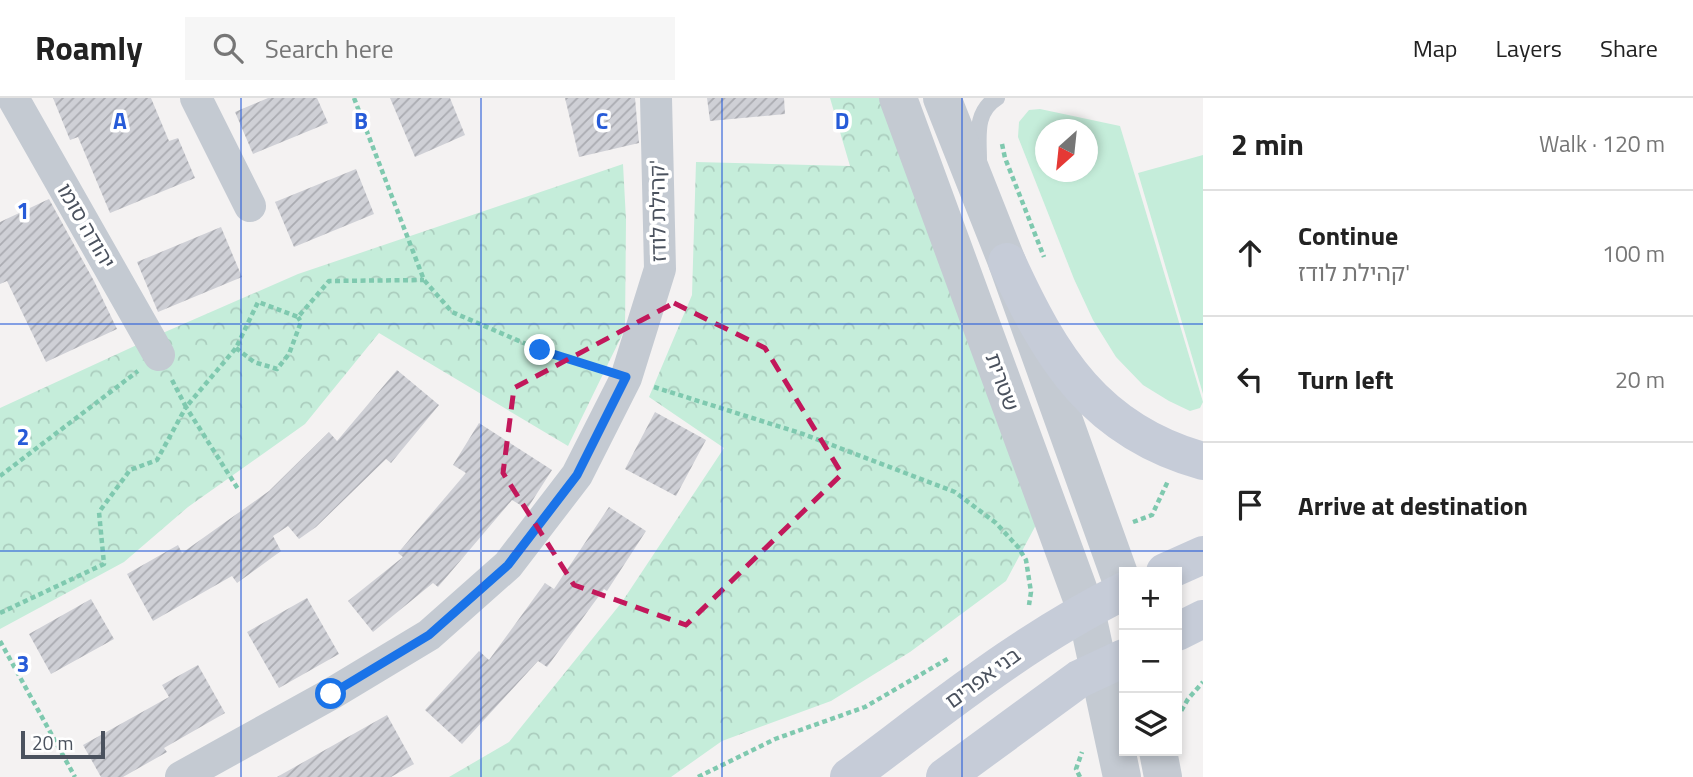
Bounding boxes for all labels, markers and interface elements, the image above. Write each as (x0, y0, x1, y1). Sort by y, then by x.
search box (185, 17, 675, 80)
text: Roamly (35, 23, 143, 73)
icon: search (209, 29, 247, 67)
text: Search here (265, 29, 394, 68)
text: Map (1413, 30, 1458, 66)
text: Layers (1496, 30, 1562, 66)
text: Share (1600, 30, 1658, 66)
text: A (113, 103, 127, 138)
text: B (354, 103, 368, 138)
text: C (596, 103, 608, 138)
text: D (835, 103, 849, 138)
north arrow (1035, 119, 1098, 182)
text: 2 min (1231, 121, 1304, 167)
text: Walk · 120 m (1539, 126, 1665, 161)
street label: קהילת לודז' (640, 160, 674, 262)
street label: יהודה סומו (50, 177, 124, 274)
text: 1 (17, 193, 29, 228)
text: Continue (1298, 216, 1398, 255)
icon: ahead (1231, 234, 1269, 272)
text: 100 m (1602, 236, 1665, 271)
text: קהילת לודז' (1298, 255, 1410, 290)
route end (524, 334, 555, 365)
street label: שטרית (978, 348, 1028, 415)
icon: left (1231, 360, 1269, 398)
text: Turn left (1298, 360, 1393, 399)
text: 20 m (1615, 362, 1665, 397)
text: 2 (17, 419, 29, 454)
icon: arrive (1231, 486, 1269, 524)
text: Arrive at destination (1298, 486, 1528, 525)
map controls (1119, 567, 1182, 756)
button: + (1119, 567, 1182, 630)
button: − (1119, 630, 1182, 693)
street label: בני אפרים (938, 639, 1027, 716)
text: 3 (17, 646, 29, 681)
route start (315, 678, 346, 709)
button: layers (1119, 693, 1182, 756)
scale bar (21, 728, 105, 760)
text: 20 m (32, 728, 73, 757)

